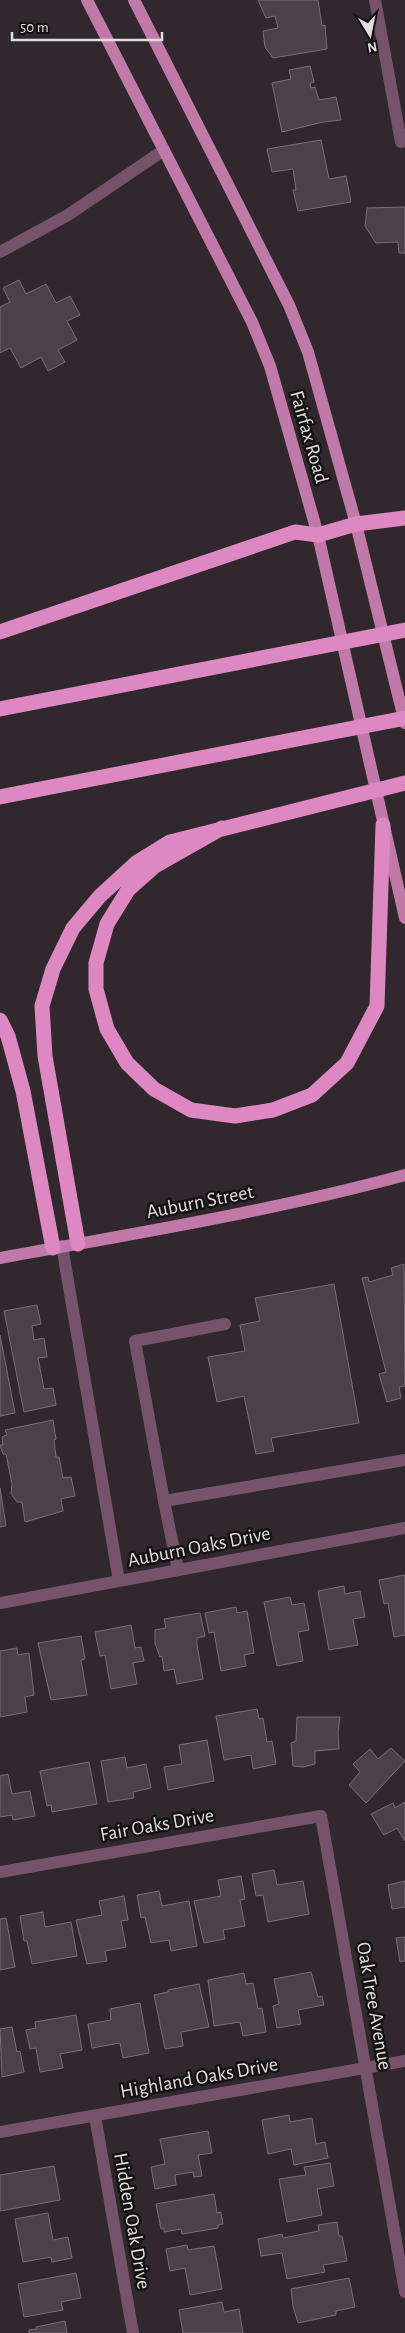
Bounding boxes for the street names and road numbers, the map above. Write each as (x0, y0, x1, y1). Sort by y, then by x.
street label: Fairfax Road (286, 388, 332, 486)
street label: Auburn Street (145, 1182, 256, 1222)
street label: Auburn Oaks Drive (126, 1523, 272, 1571)
street label: Fair Oaks Drive (98, 1805, 216, 1845)
street label: Oak Tree Avenue (353, 1941, 395, 2071)
street label: Highland Oaks Drive (118, 2054, 280, 2102)
street label: Hidden Oak Drive (110, 2151, 154, 2291)

